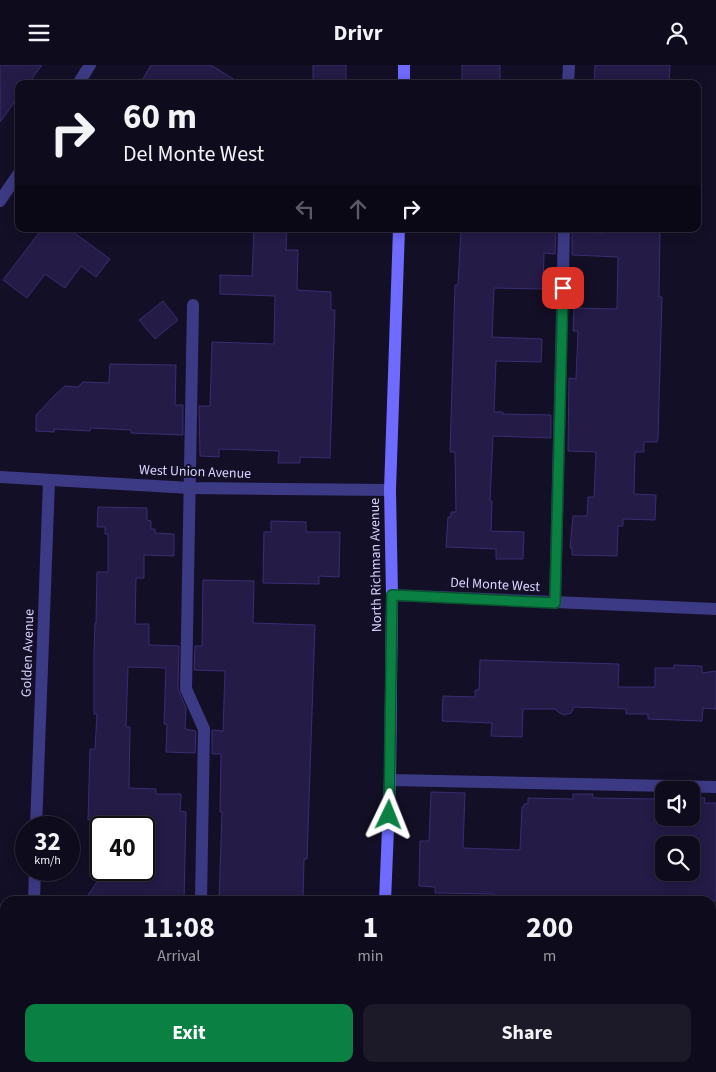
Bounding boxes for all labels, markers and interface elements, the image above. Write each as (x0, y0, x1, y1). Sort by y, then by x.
text: Drivr (333, 17, 383, 49)
icon: menu (25, 19, 53, 47)
icon: person (663, 19, 691, 47)
text: 60 m (123, 92, 197, 142)
icon: right (40, 100, 105, 165)
text: Del Monte West (123, 138, 264, 170)
icon: left (291, 195, 319, 223)
icon: ahead (344, 195, 372, 223)
icon: right (397, 195, 425, 223)
pin (542, 267, 584, 309)
icon: arrive (549, 274, 577, 302)
street label: West Union Avenue (138, 460, 252, 484)
street label: North Richman Avenue (365, 498, 387, 632)
street label: Del Monte West (450, 573, 541, 597)
street label: Golden Avenue (16, 609, 40, 697)
map controls (655, 781, 700, 881)
button: sound (655, 781, 700, 826)
position arrow (362, 788, 414, 840)
speed limit sign: 40 (90, 816, 155, 881)
text: 32 (34, 824, 61, 860)
button: search (655, 836, 700, 881)
text: km/h (34, 852, 61, 869)
text: 11:08 (143, 906, 215, 949)
text: 1 (362, 906, 378, 949)
text: 200 (526, 906, 573, 949)
text: Arrival (157, 945, 200, 967)
text: min (357, 945, 383, 967)
text: m (543, 945, 556, 967)
button: Exit (25, 1004, 353, 1062)
button: Share (363, 1004, 691, 1062)

